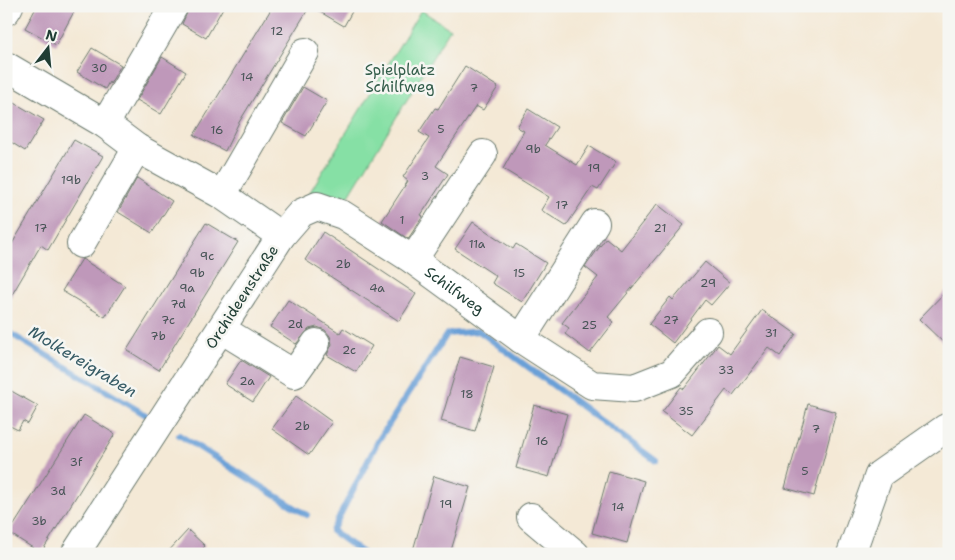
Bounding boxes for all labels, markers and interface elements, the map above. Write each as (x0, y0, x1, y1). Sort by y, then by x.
north arrow (22, 22, 72, 72)
house number: 12 (271, 23, 283, 39)
text: N (44, 25, 59, 46)
house number: 30 (91, 60, 107, 76)
park label: Spielplatz Schilfweg (365, 60, 435, 97)
house number: 14 (241, 69, 253, 85)
house number: 7 (470, 80, 478, 96)
house number: 5 (437, 121, 445, 137)
house number: 16 (210, 122, 224, 138)
house number: 9b (525, 141, 541, 157)
house number: 19 (588, 160, 600, 176)
house number: 3 (421, 168, 429, 184)
house number: 19b (61, 172, 81, 188)
house number: 17 (556, 197, 568, 213)
house number: 1 (399, 212, 405, 228)
house number: 17 (35, 220, 47, 236)
house number: 21 (654, 220, 666, 236)
house number: 11a (469, 236, 486, 252)
street label: Orchideenstraße (201, 241, 283, 353)
house number: 9c (200, 248, 214, 264)
house number: 2b (335, 256, 351, 272)
street label: Schilfweg (421, 262, 488, 319)
house number: 9b (189, 265, 205, 281)
house number: 15 (513, 265, 525, 281)
house number: 29 (700, 275, 716, 291)
house number: 9a (179, 280, 195, 296)
house number: 4a (369, 280, 385, 296)
house number: 7d (170, 296, 186, 312)
house number: 7c (161, 312, 175, 328)
house number: 27 (663, 312, 679, 328)
house number: 2d (287, 316, 303, 332)
house number: 25 (581, 317, 597, 333)
water label: Molkereigraben (25, 321, 141, 402)
house number: 31 (765, 325, 777, 341)
house number: 7b (150, 328, 166, 344)
house number: 2c (342, 342, 356, 358)
house number: 33 (718, 362, 734, 378)
house number: 2a (239, 373, 255, 389)
house number: 18 (460, 386, 474, 402)
house number: 35 (678, 403, 694, 419)
house number: 2b (294, 418, 310, 434)
house number: 7 (812, 421, 820, 437)
house number: 16 (535, 433, 549, 449)
house number: 3f (70, 454, 83, 470)
house number: 5 (801, 463, 809, 479)
house number: 3d (50, 483, 66, 499)
house number: 19 (440, 496, 452, 512)
house number: 14 (612, 499, 624, 515)
house number: 3b (31, 513, 47, 529)

